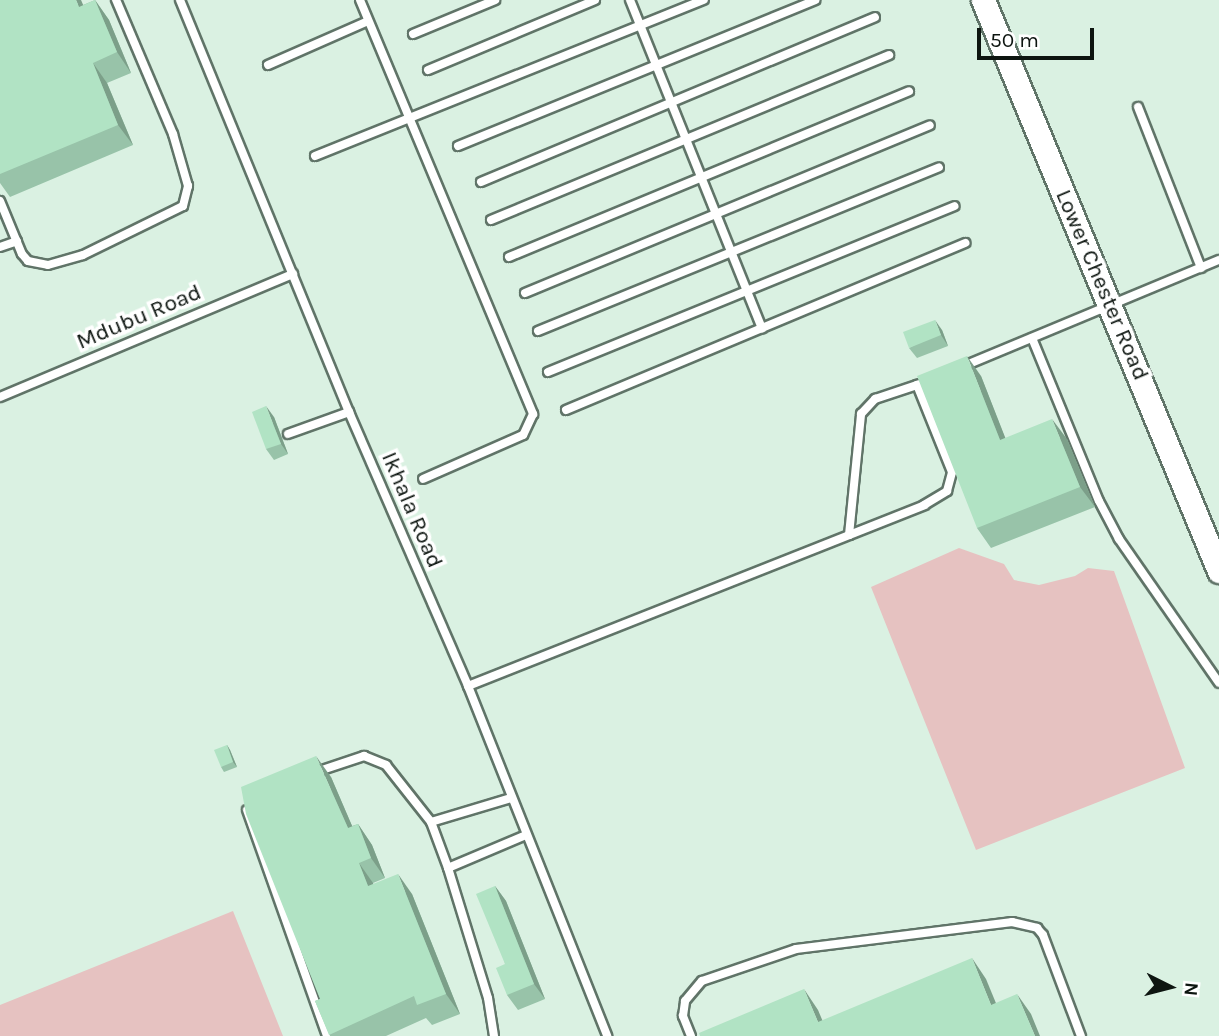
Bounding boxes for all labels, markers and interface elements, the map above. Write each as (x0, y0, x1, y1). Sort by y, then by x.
scale bar (981, 14, 1098, 58)
text: 50 m (990, 28, 1039, 52)
street label: Lower Chester Road (1049, 185, 1155, 385)
street label: Mdubu Road (72, 278, 206, 356)
street label: Ikhala Road (375, 448, 449, 572)
north arrow (1135, 952, 1205, 1022)
text: N (1179, 981, 1203, 997)

